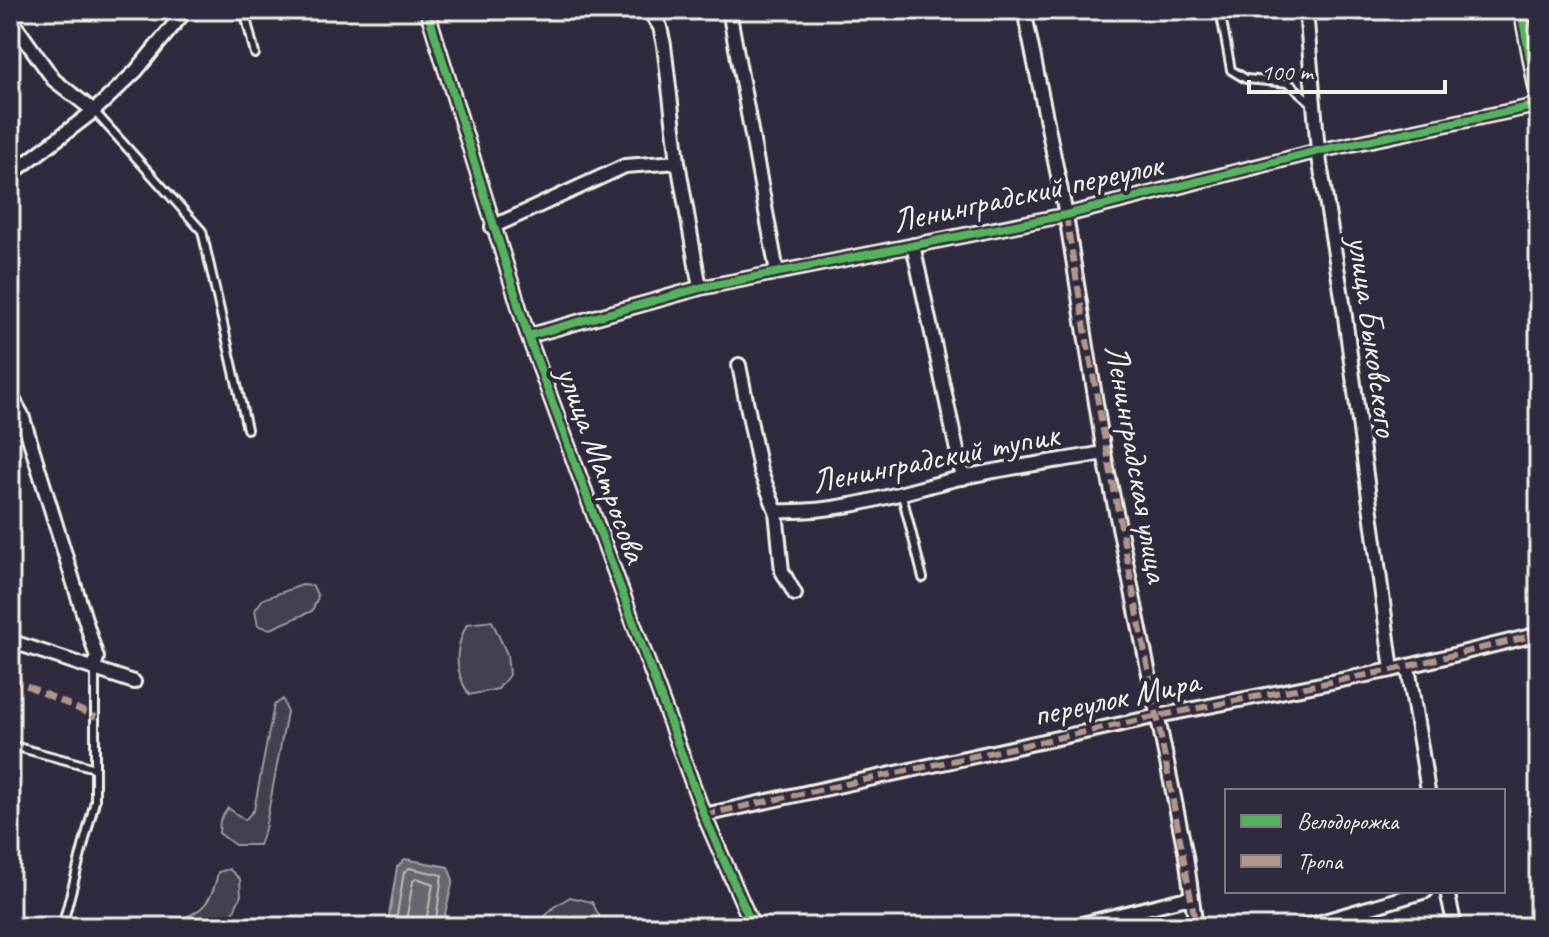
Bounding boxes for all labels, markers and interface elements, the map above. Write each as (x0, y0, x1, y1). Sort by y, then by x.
scale bar (1249, 44, 1445, 94)
text: 100 m (1261, 57, 1315, 87)
street label: Ленинградский переулок (888, 142, 1169, 242)
street label: улица Быковского (1338, 231, 1409, 441)
street label: Ленинградская улица (1095, 341, 1180, 588)
street label: улица Матросова (546, 358, 659, 570)
street label: Ленинградский тупик (808, 412, 1065, 503)
street label: переулок Мира (1029, 658, 1206, 736)
legend (1225, 789, 1505, 893)
text: Велодорожка (1297, 806, 1400, 836)
text: Тропа (1297, 846, 1344, 876)

